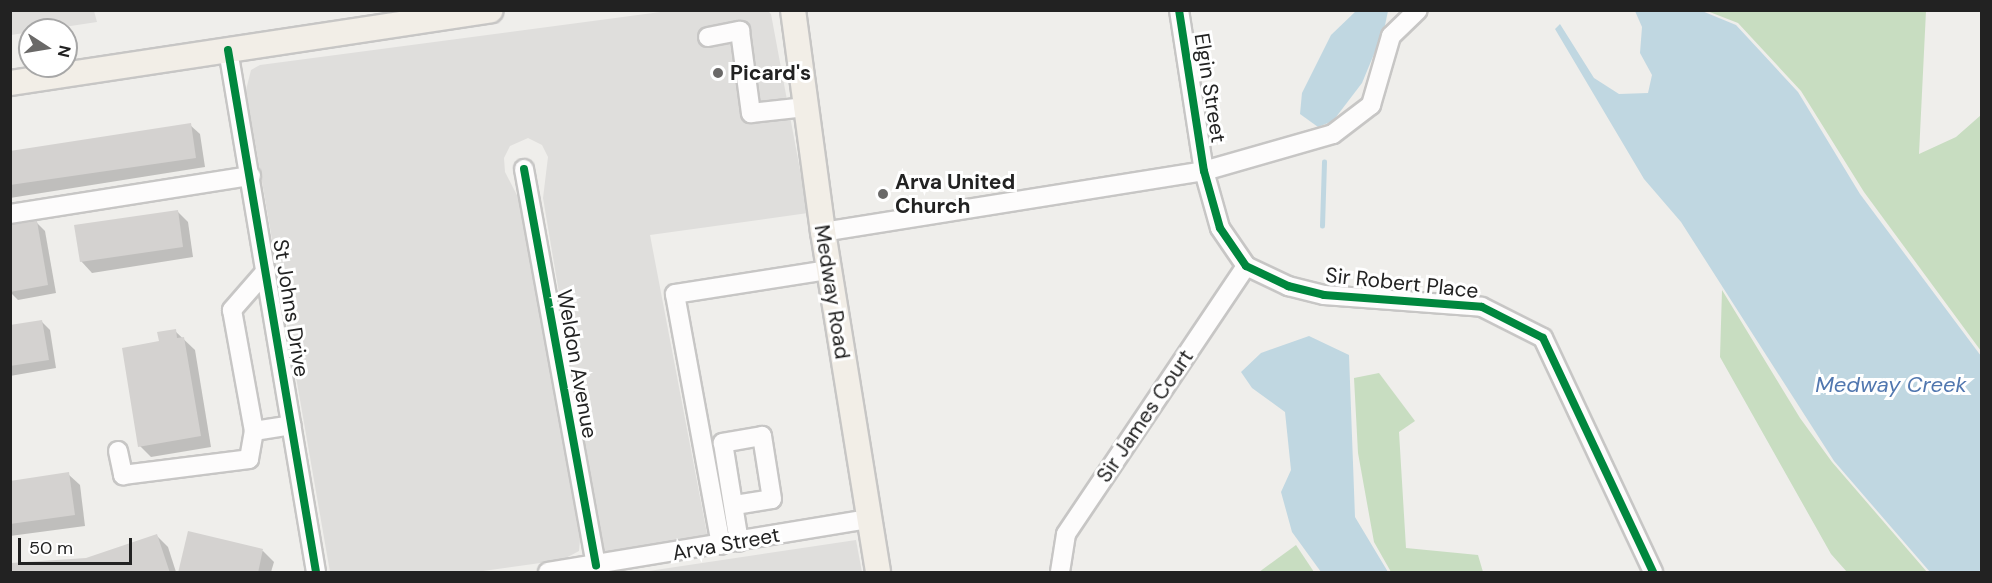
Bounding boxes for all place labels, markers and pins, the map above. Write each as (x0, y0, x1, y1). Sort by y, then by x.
place label: Picard's (730, 60, 811, 86)
marker: Picard's (711, 66, 725, 80)
place label: Arva United Church (895, 169, 1015, 219)
marker: Arva United Church (876, 187, 890, 201)

